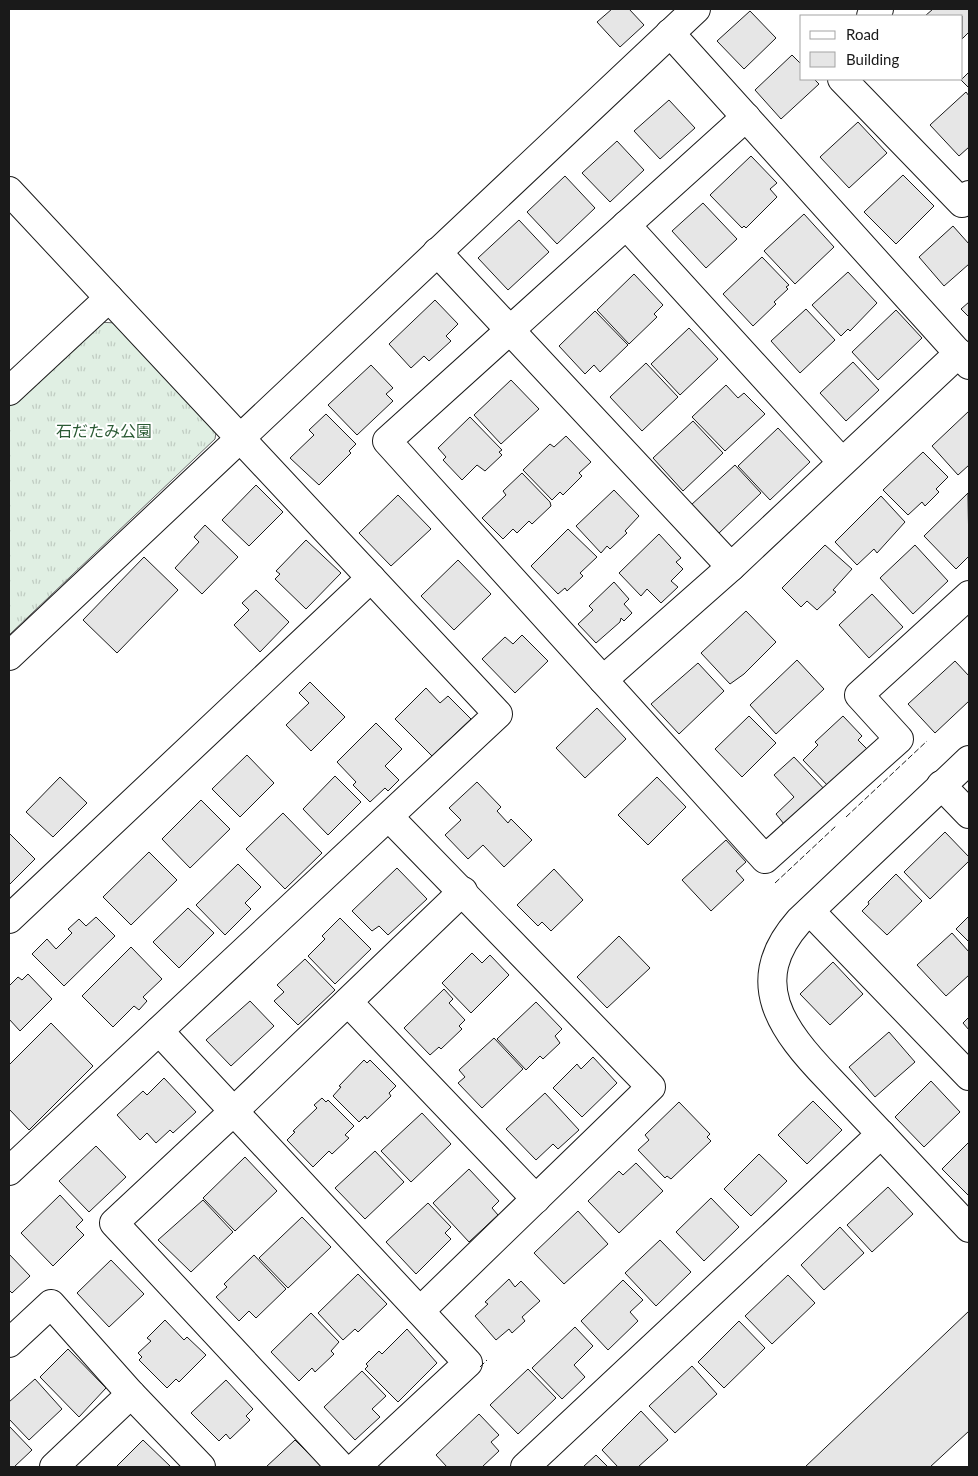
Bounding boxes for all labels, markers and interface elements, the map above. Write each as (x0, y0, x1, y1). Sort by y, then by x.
legend (800, 15, 963, 80)
text: Road (846, 25, 879, 43)
text: Building (846, 50, 899, 68)
park label: 石だたみ公園 (56, 421, 152, 440)

